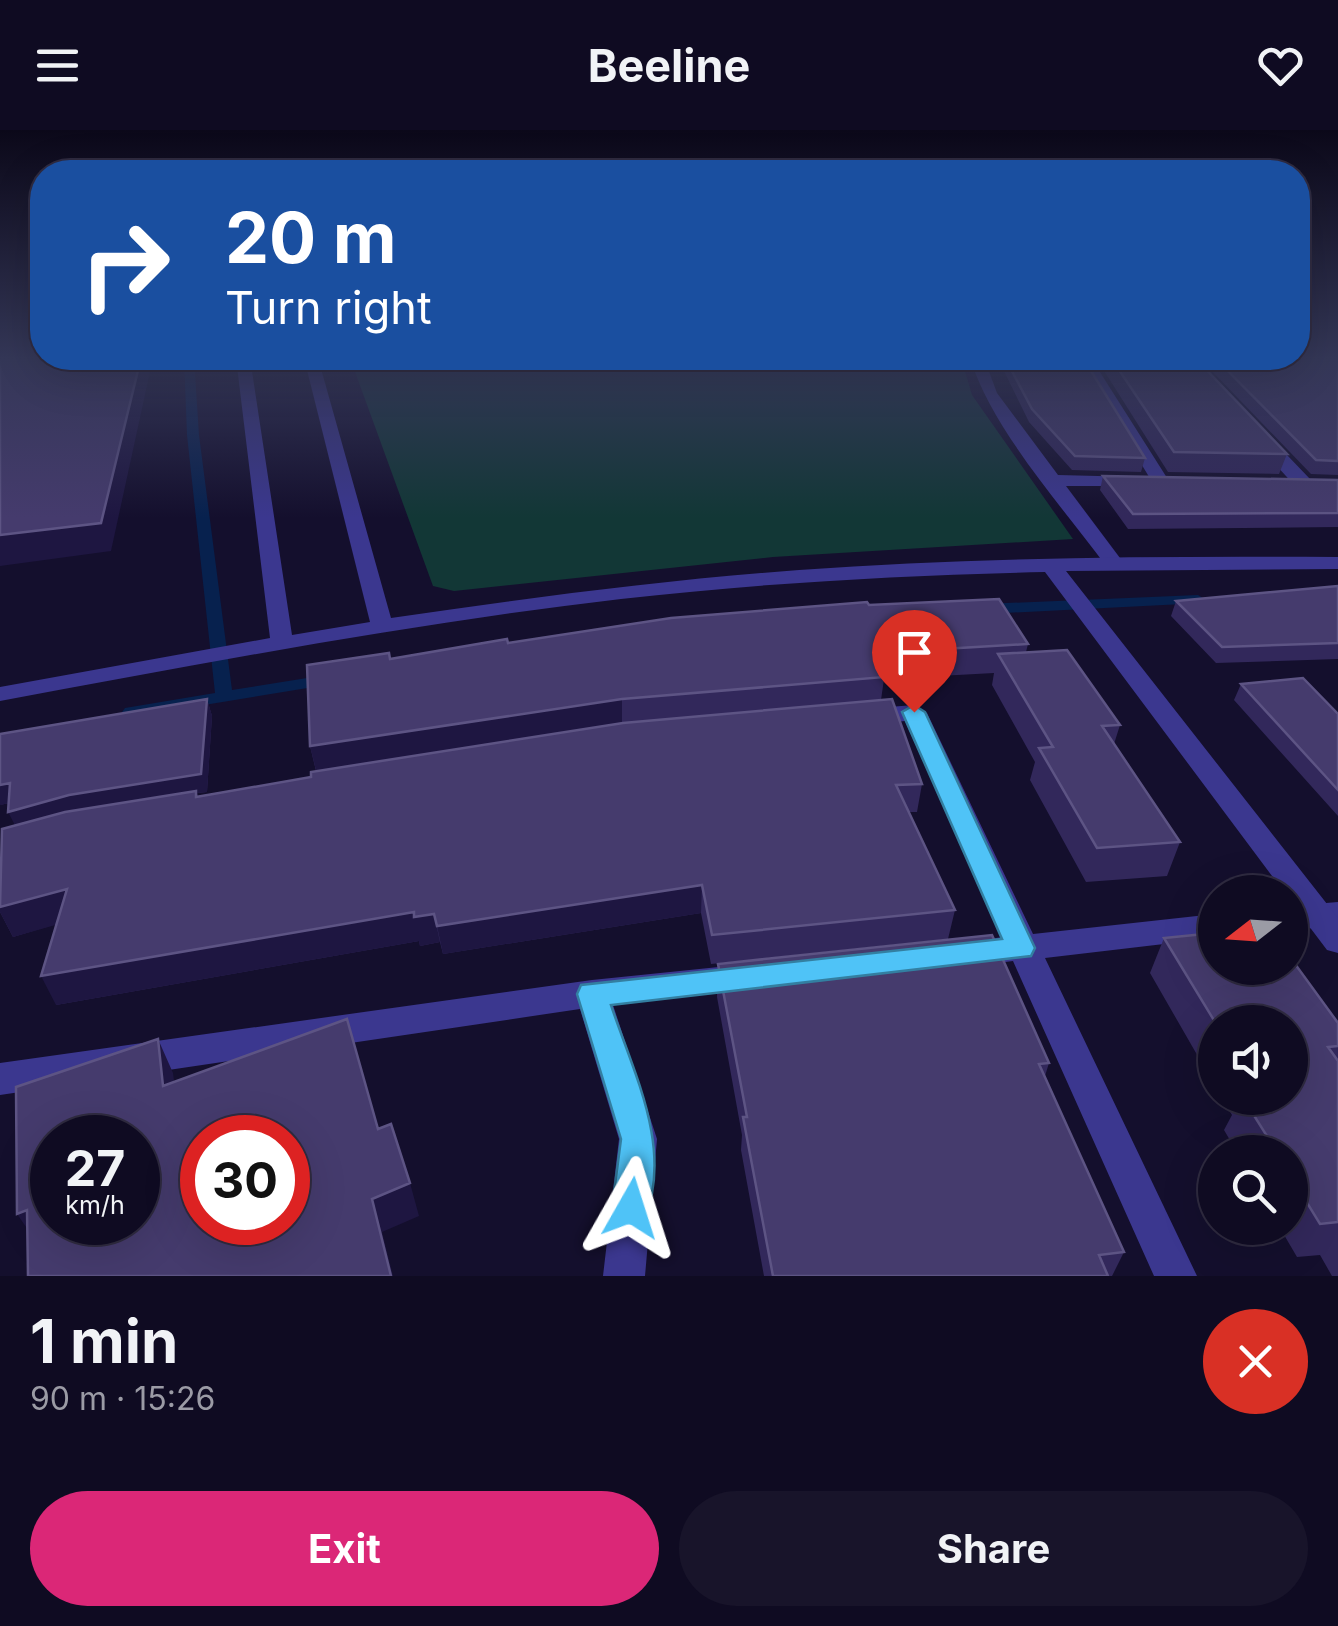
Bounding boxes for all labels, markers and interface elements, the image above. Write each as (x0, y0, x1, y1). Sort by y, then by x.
icon: menu (30, 38, 85, 93)
text: Beeline (588, 38, 750, 93)
icon: heart (1253, 38, 1308, 93)
text: 20 m (225, 195, 397, 280)
icon: right (60, 200, 190, 330)
text: Turn right (225, 280, 432, 335)
pin (872, 610, 957, 713)
icon: arrive (887, 625, 942, 680)
north arrow (1198, 875, 1308, 985)
map controls (1198, 875, 1308, 1245)
button: sound (1198, 1005, 1308, 1115)
speed limit sign: 30 (180, 1115, 310, 1245)
button: search (1198, 1135, 1308, 1245)
text: 27 (65, 1138, 125, 1198)
position arrow (579, 1156, 683, 1260)
text: km/h (65, 1190, 125, 1220)
text: 1 min (30, 1305, 178, 1377)
button: close (1203, 1309, 1308, 1414)
text: 90 m · 15:26 (30, 1379, 215, 1418)
button: Exit (30, 1491, 659, 1606)
button: Share (679, 1491, 1308, 1606)

